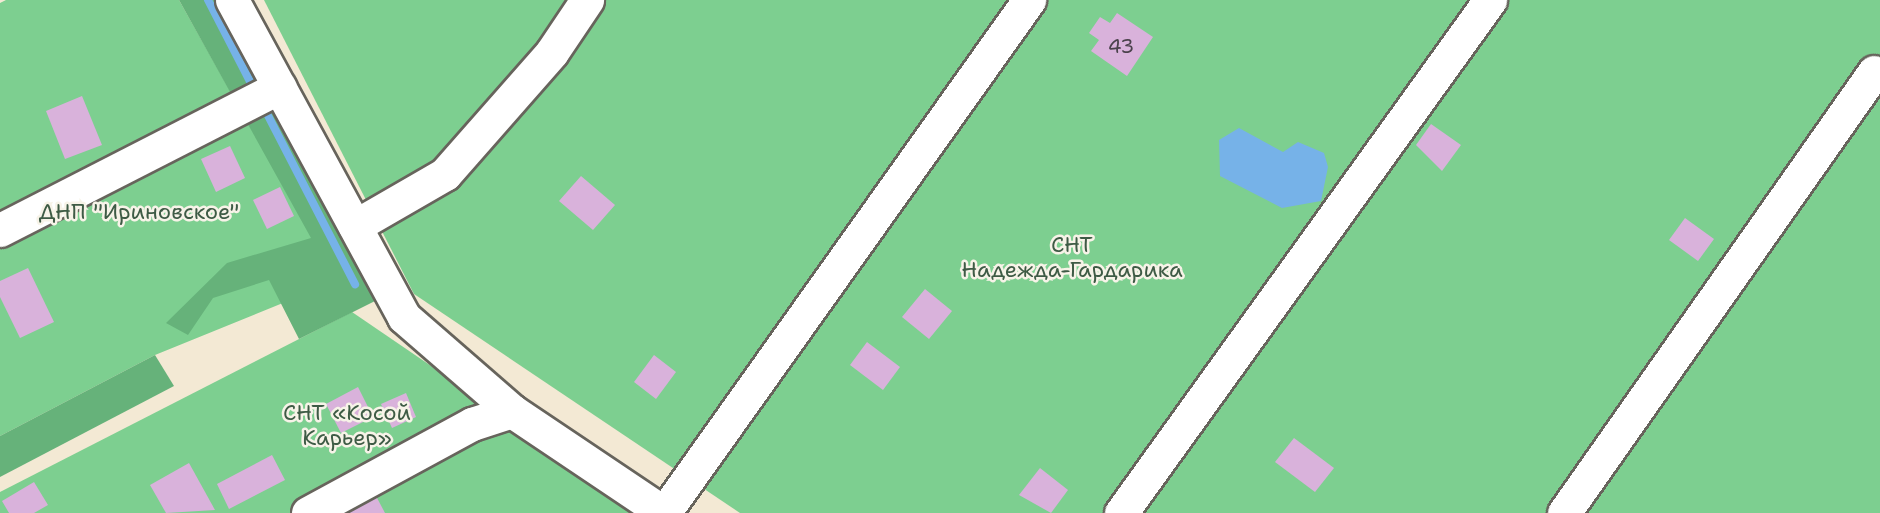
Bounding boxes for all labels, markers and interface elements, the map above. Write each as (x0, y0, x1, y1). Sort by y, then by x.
house number: 43 (1108, 34, 1134, 58)
park label: ДНП "Ириновское" (39, 199, 239, 225)
park label: СНТ Надежда-Гардарика (961, 231, 1183, 282)
park label: СНТ «Косой Карьер» (283, 399, 411, 451)

